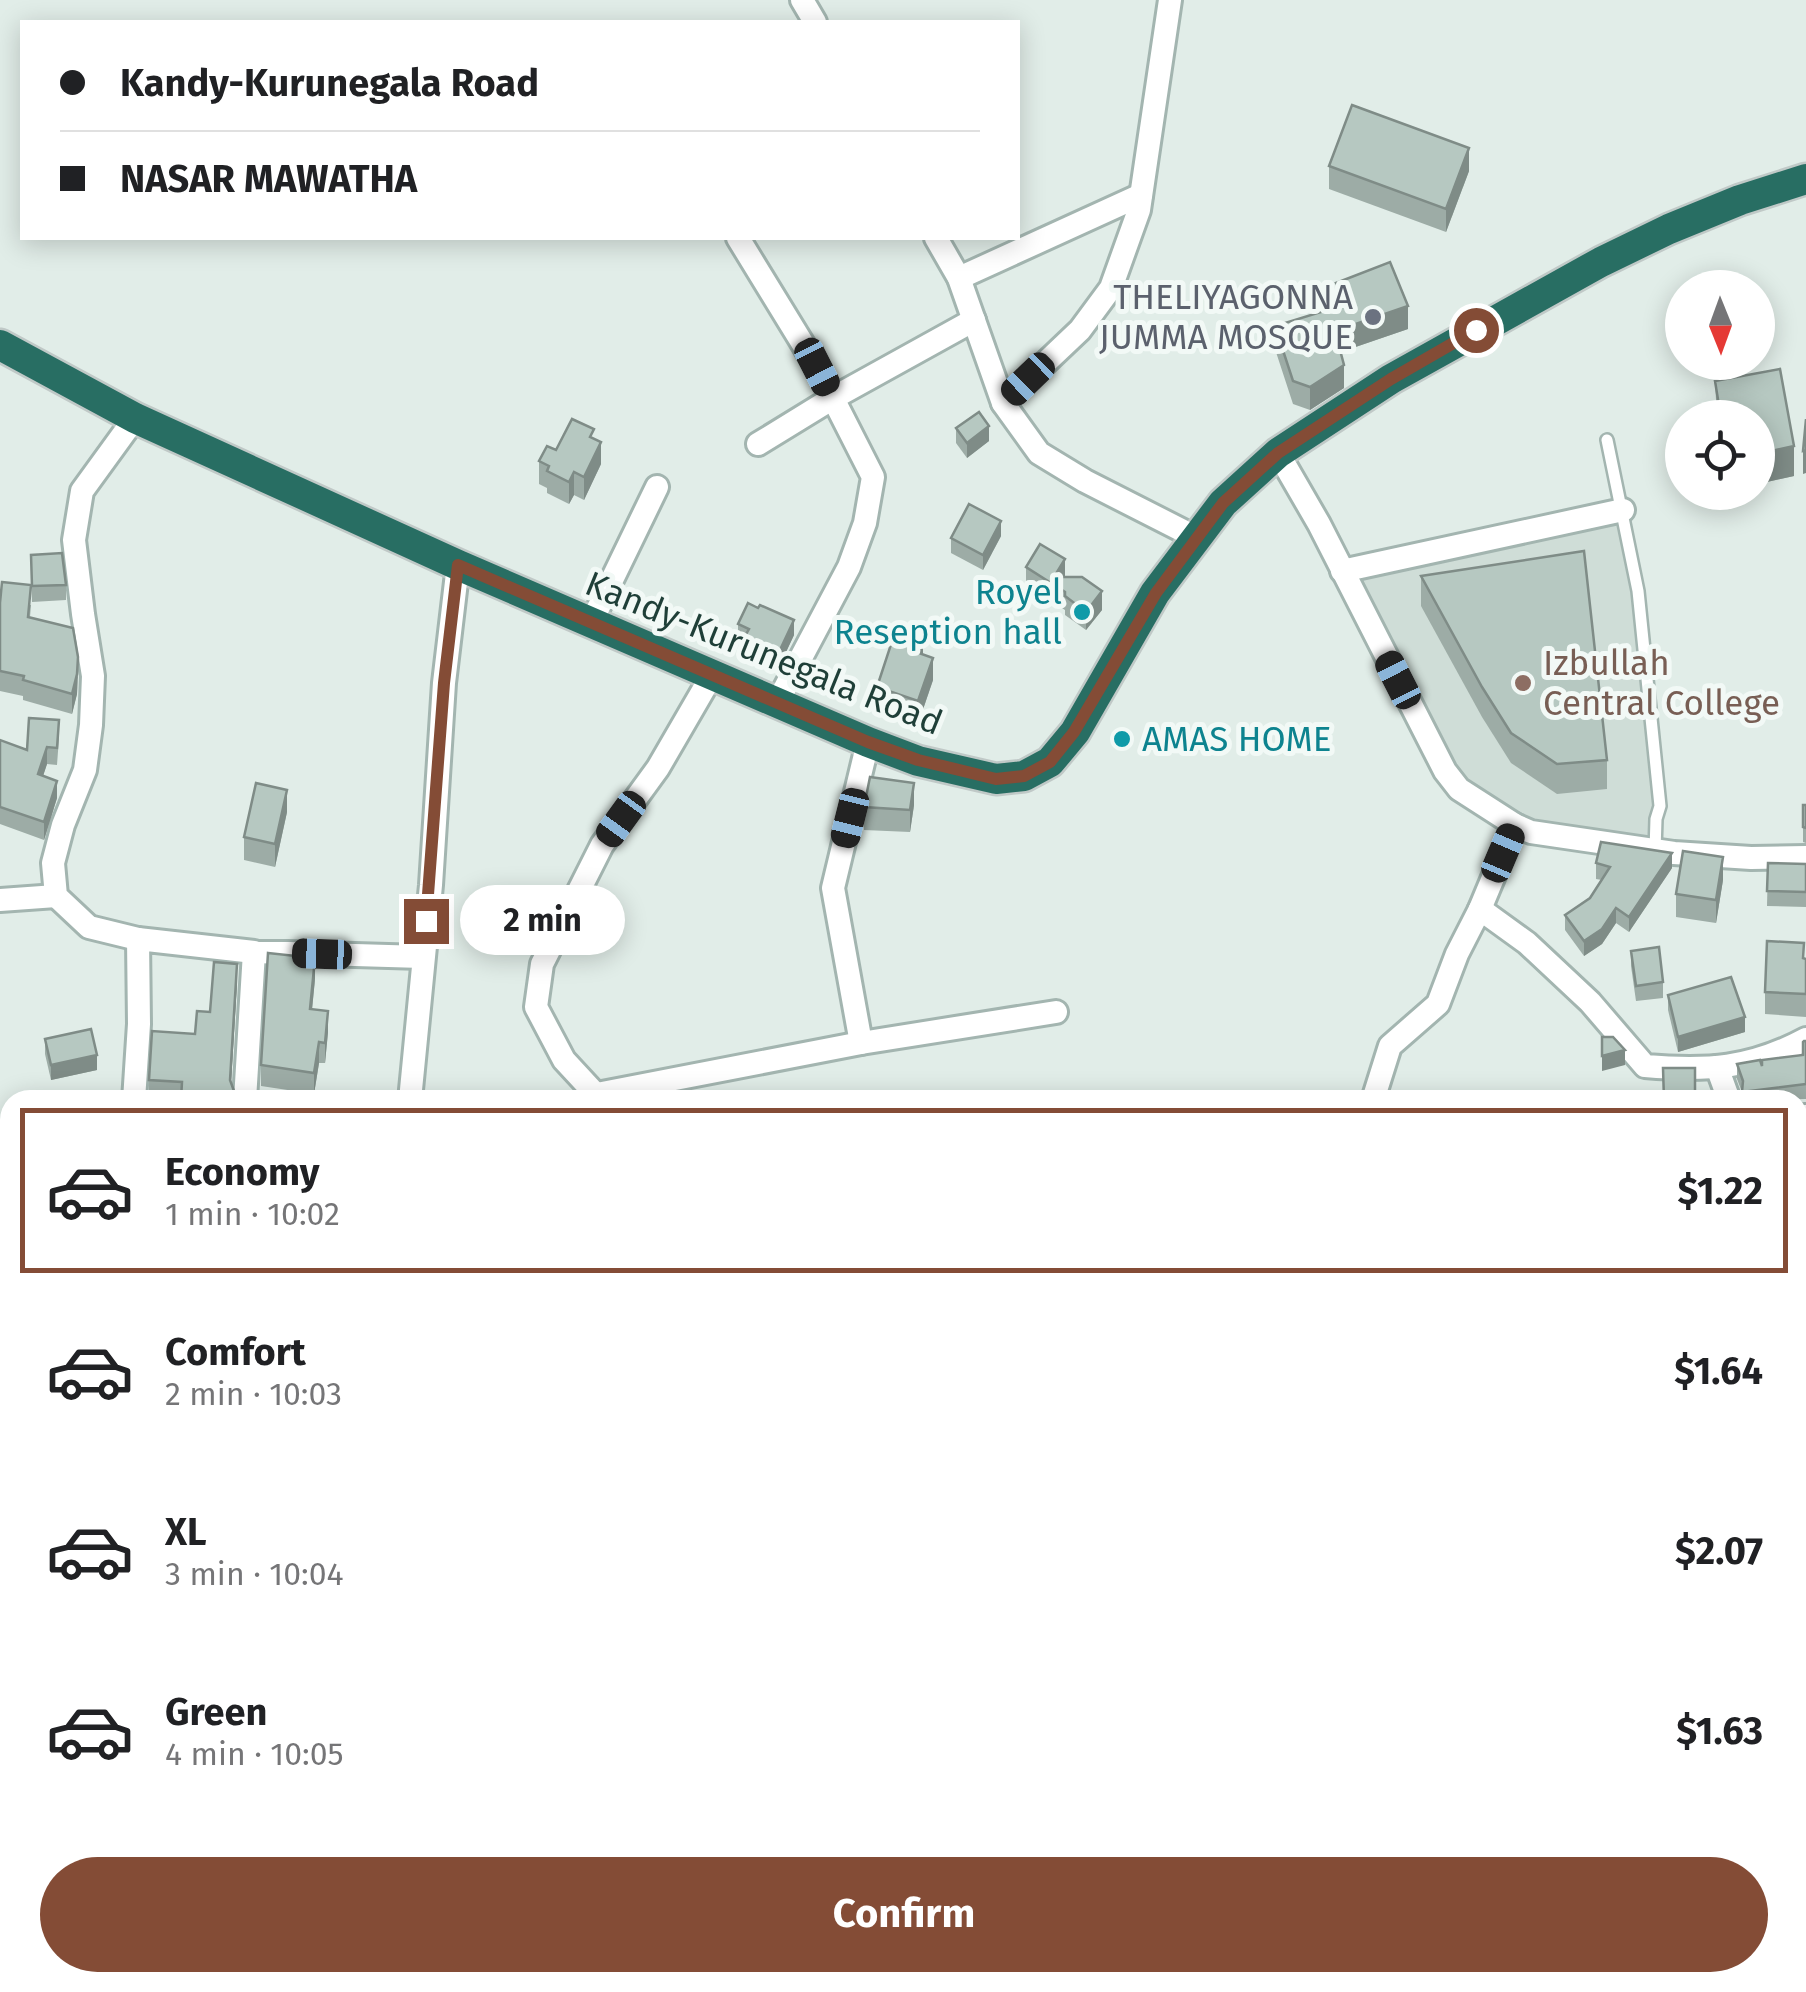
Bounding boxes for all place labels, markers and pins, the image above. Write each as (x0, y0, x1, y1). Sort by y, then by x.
place label: THELIYAGONNA JUMMA MOSQUE (1099, 276, 1353, 358)
marker: THELIYAGONNA JUMMA MOSQUE (1362, 306, 1384, 328)
place label: Royel Reseption hall (834, 571, 1062, 653)
marker: Royel Reseption hall (1071, 601, 1093, 623)
place label: Izbullah Central College (1543, 642, 1780, 724)
marker: Izbullah Central College (1512, 672, 1534, 694)
place label: AMAS HOME (1142, 718, 1331, 760)
marker: AMAS HOME (1111, 728, 1133, 750)

